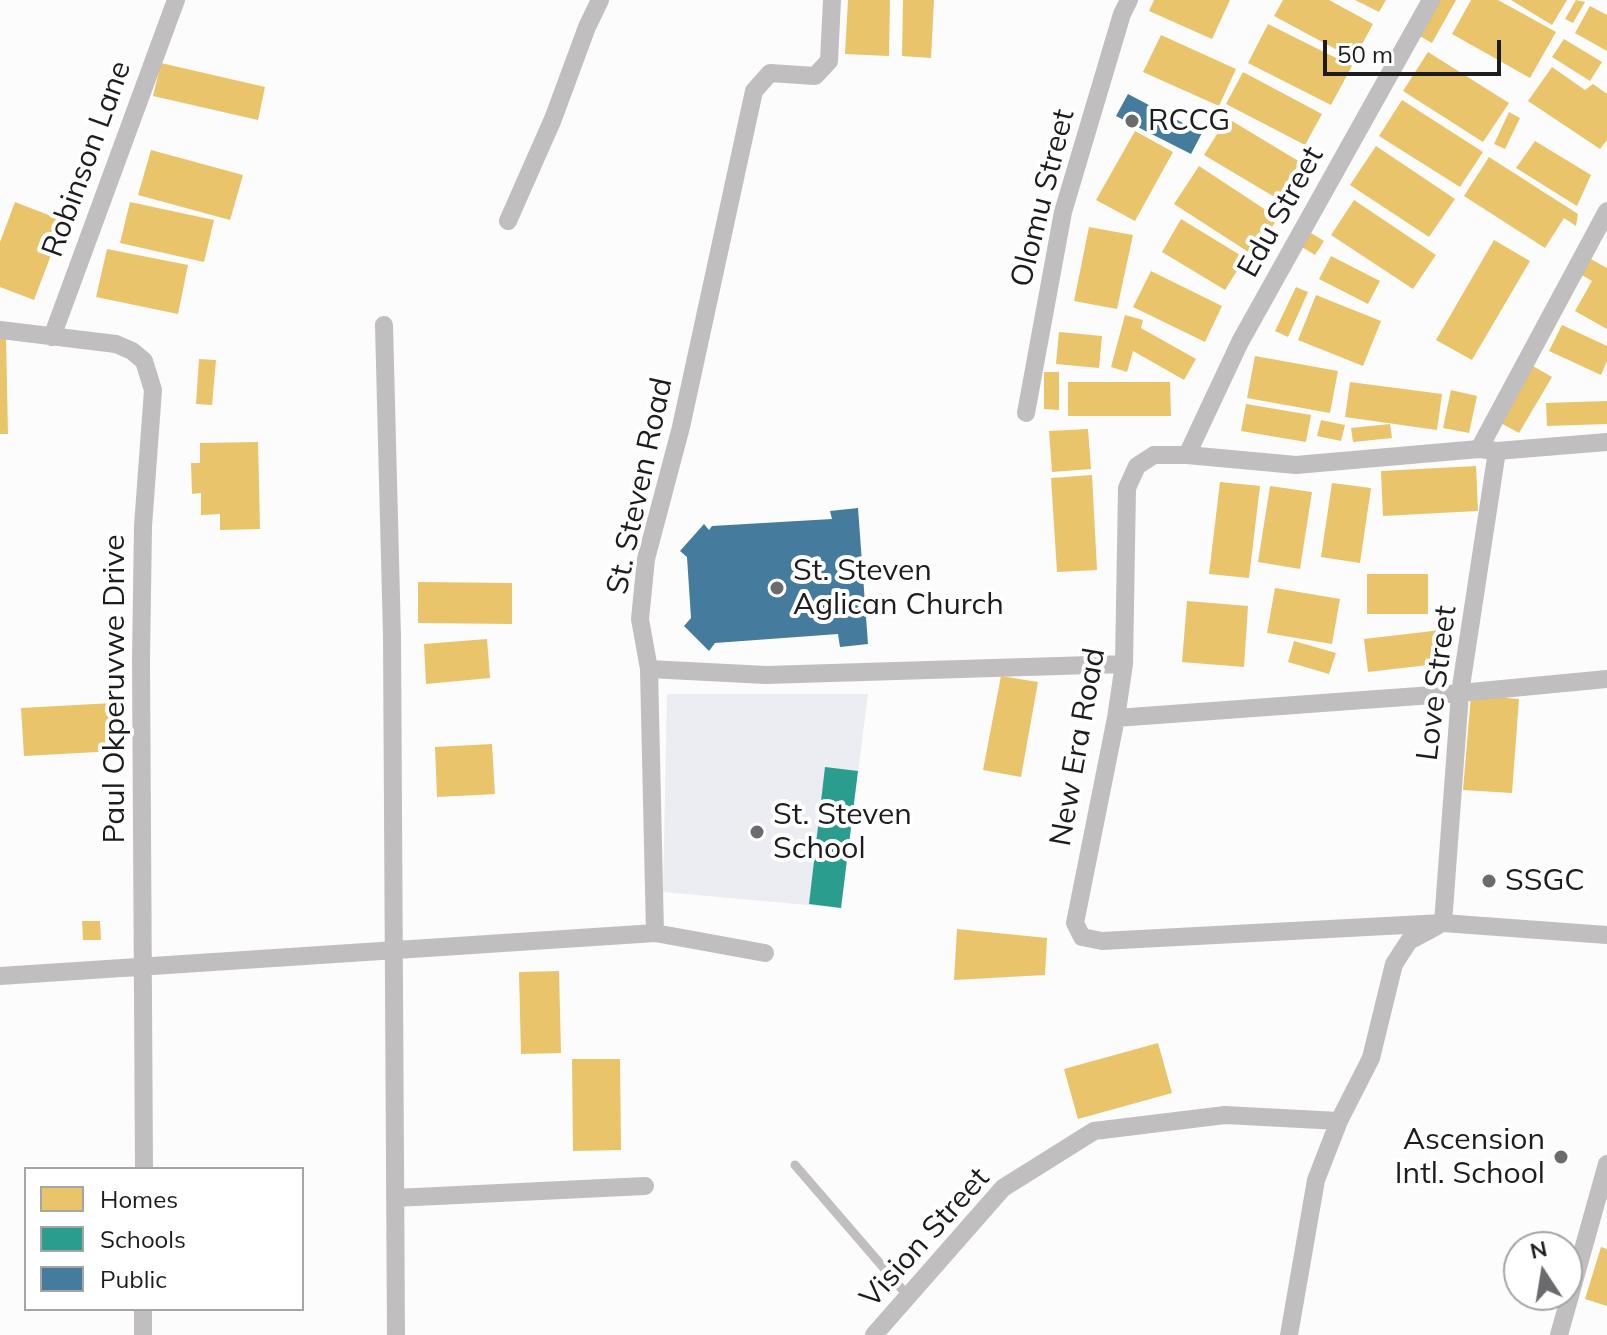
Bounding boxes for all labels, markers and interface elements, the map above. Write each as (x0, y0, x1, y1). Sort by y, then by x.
scale bar (1327, 24, 1505, 74)
text: 50 m (1337, 39, 1393, 69)
street label: Robinson Lane (35, 56, 139, 262)
place label: RCCG (1148, 103, 1230, 139)
street label: Olomu Street (1004, 105, 1082, 291)
marker: RCCG (1123, 112, 1141, 130)
street label: Edu Street (1230, 140, 1332, 284)
street label: St. Steven Road (599, 375, 681, 597)
street label: Paul Okperuvwe Drive (97, 535, 133, 843)
place label: St. Steven Aglican Church (793, 553, 1004, 624)
marker: St. Steven Aglican Church (768, 579, 786, 597)
street label: Love Street (1410, 603, 1464, 763)
street label: New Era Road (1043, 645, 1113, 849)
place label: St. Steven School (773, 797, 912, 868)
marker: St. Steven School (748, 823, 766, 841)
place label: SSGC (1505, 863, 1585, 899)
marker: SSGC (1480, 872, 1498, 890)
place label: Ascension Intl. School (1395, 1122, 1545, 1192)
marker: Ascension Intl. School (1552, 1148, 1570, 1166)
street label: Vision Street (853, 1161, 997, 1315)
legend (24, 1167, 304, 1311)
text: Homes (100, 1184, 178, 1214)
text: Schools (100, 1224, 186, 1254)
north arrow (1503, 1231, 1583, 1311)
text: N (1527, 1234, 1549, 1265)
text: Public (100, 1264, 167, 1294)

